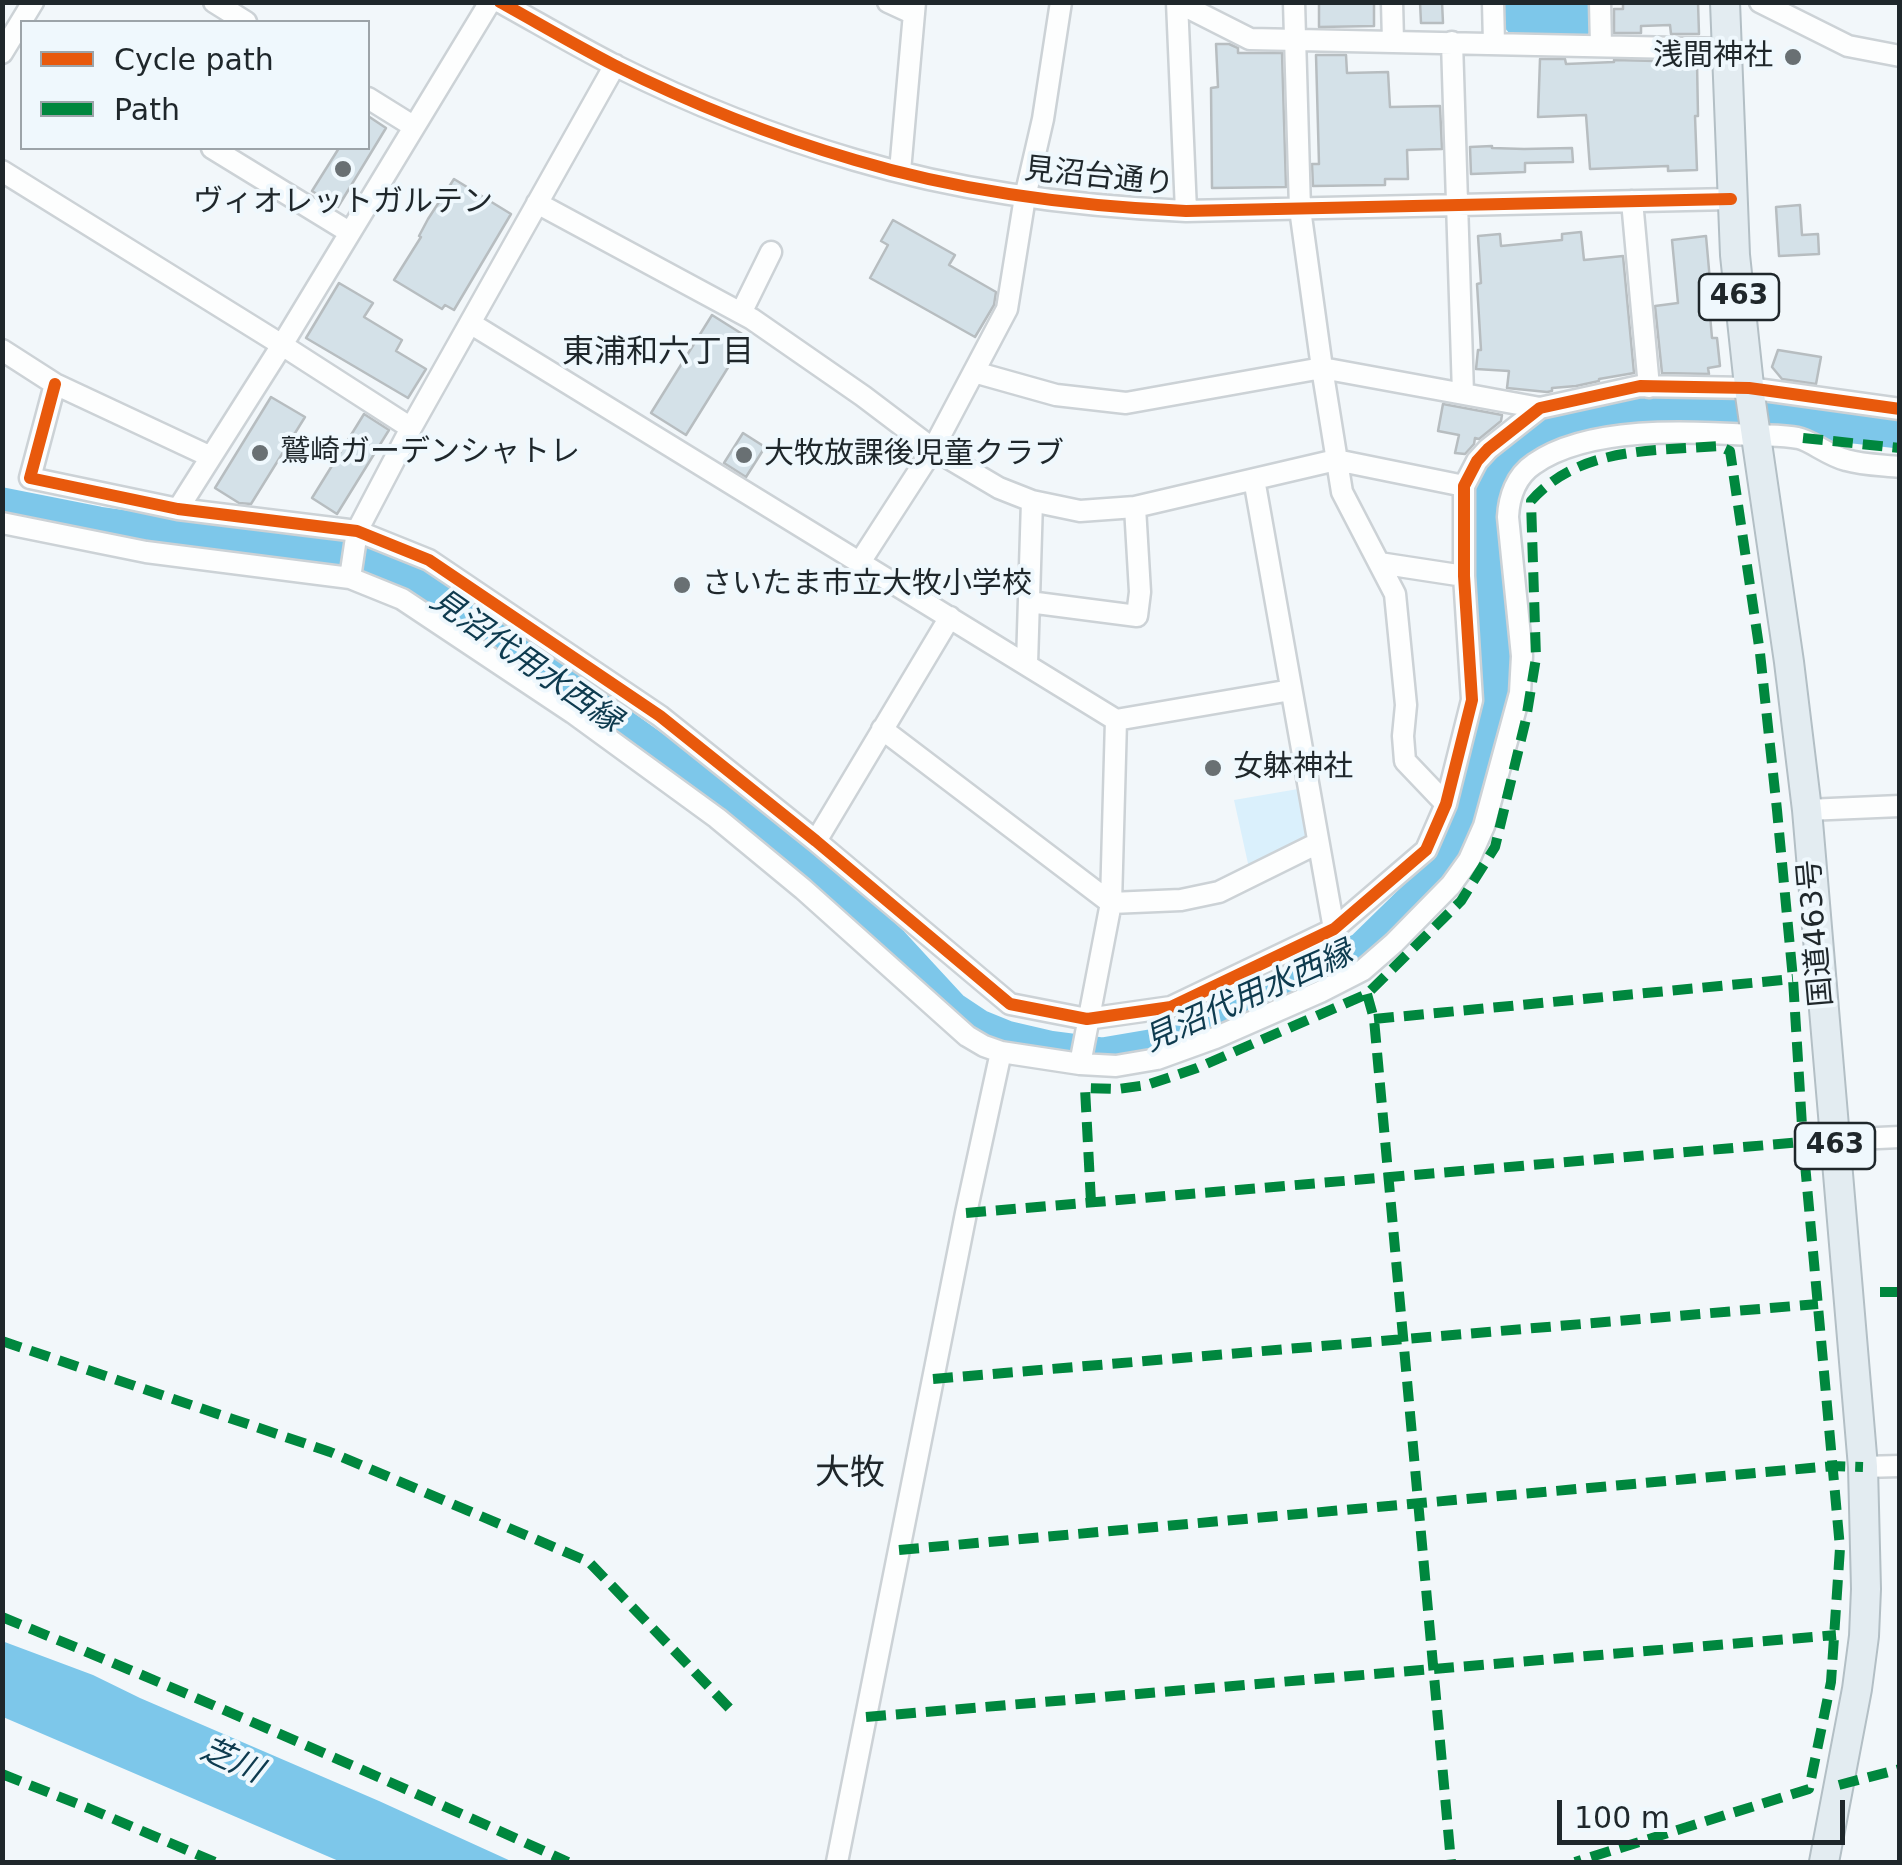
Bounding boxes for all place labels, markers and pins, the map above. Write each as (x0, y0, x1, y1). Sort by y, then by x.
place label: 浅間神社 (1653, 39, 1773, 75)
marker: 浅間神社 (1782, 46, 1804, 68)
marker: ヴィオレットガルテン (332, 158, 354, 180)
place label: ヴィオレットガルテン (193, 185, 493, 221)
place label: 鷲崎ガーデンシャトレ (280, 435, 580, 471)
place label: 大牧放課後児童クラブ (764, 437, 1064, 473)
marker: 鷲崎ガーデンシャトレ (249, 442, 271, 464)
marker: 大牧放課後児童クラブ (733, 444, 755, 466)
place label: さいたま市立大牧小学校 (702, 567, 1032, 603)
marker: さいたま市立大牧小学校 (671, 574, 693, 596)
place label: 女躰神社 (1233, 750, 1353, 786)
marker: 女躰神社 (1202, 757, 1224, 779)

